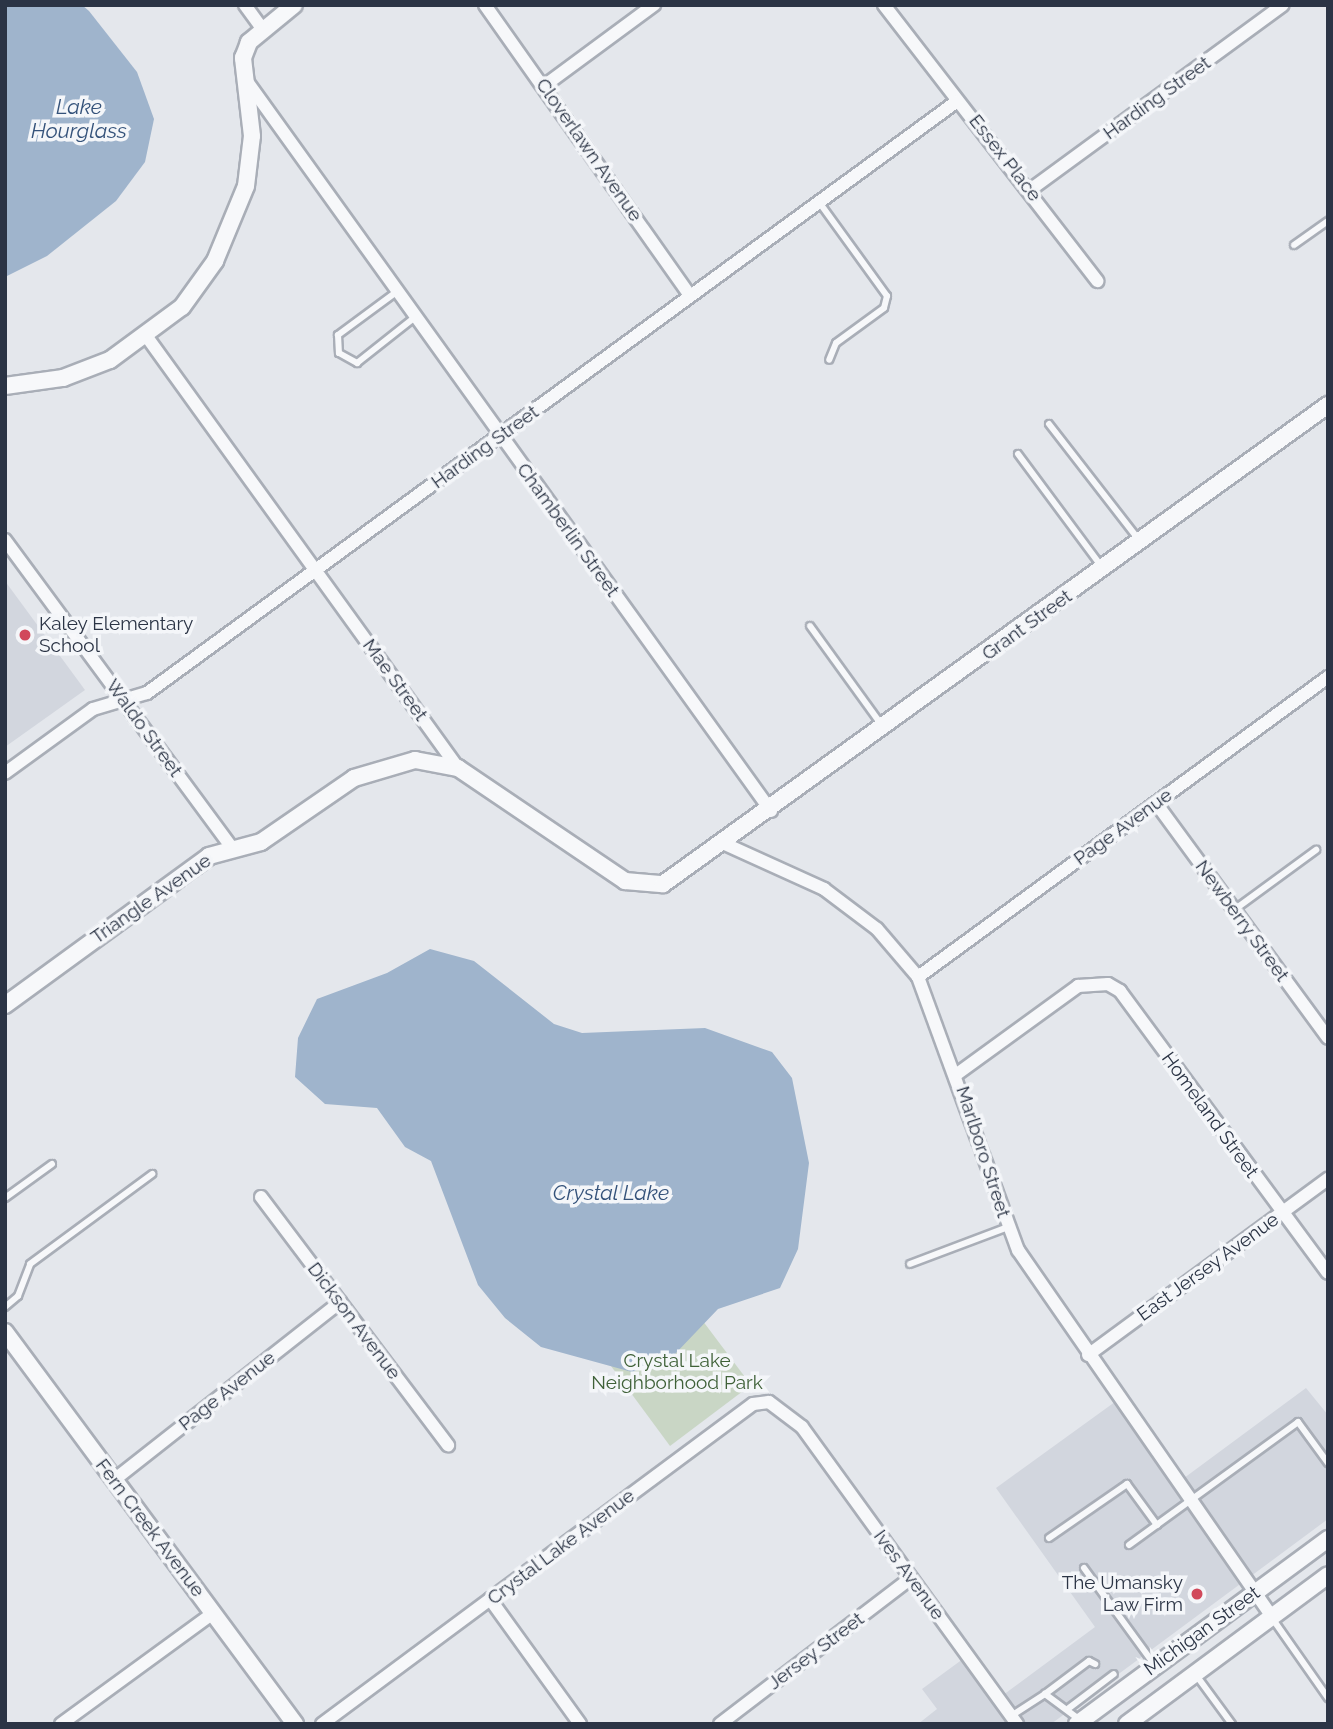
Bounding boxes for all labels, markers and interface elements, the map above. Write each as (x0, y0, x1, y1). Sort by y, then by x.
street label: Harding Street (1099, 51, 1215, 145)
street label: Cloverlawn Avenue (531, 74, 647, 226)
water label: Lake Hourglass (31, 94, 127, 144)
street label: Essex Place (964, 110, 1046, 206)
street label: Harding Street (427, 400, 543, 494)
street label: Chamberlin Street (512, 459, 624, 601)
street label: Grant Street (978, 585, 1076, 665)
place label: Kaley Elementary School (39, 613, 194, 657)
marker: Kaley Elementary School (17, 627, 33, 643)
street label: Mae Street (358, 635, 432, 725)
street label: Waldo Street (101, 675, 187, 781)
street label: Page Avenue (1069, 784, 1177, 870)
street label: Triangle Avenue (86, 849, 216, 949)
street label: Newberry Street (1190, 856, 1294, 986)
street label: Homeland Street (1157, 1048, 1263, 1182)
street label: Marlboro Street (951, 1083, 1015, 1221)
water label: Crystal Lake (553, 1180, 669, 1206)
street label: East Jersey Avenue (1132, 1208, 1284, 1326)
street label: Dickson Avenue (302, 1258, 406, 1384)
street label: Page Avenue (174, 1346, 280, 1436)
park label: Crystal Lake Neighborhood Park (591, 1350, 763, 1394)
street label: Fern Creek Avenue (90, 1454, 210, 1602)
street label: Crystal Lake Avenue (483, 1484, 639, 1610)
street label: Ives Avenue (869, 1525, 949, 1625)
place label: The Umansky Law Firm (1062, 1572, 1183, 1616)
street label: Michigan Street (1140, 1581, 1264, 1681)
marker: The Umansky Law Firm (1189, 1586, 1205, 1602)
street label: Jersey Street (763, 1607, 869, 1695)

